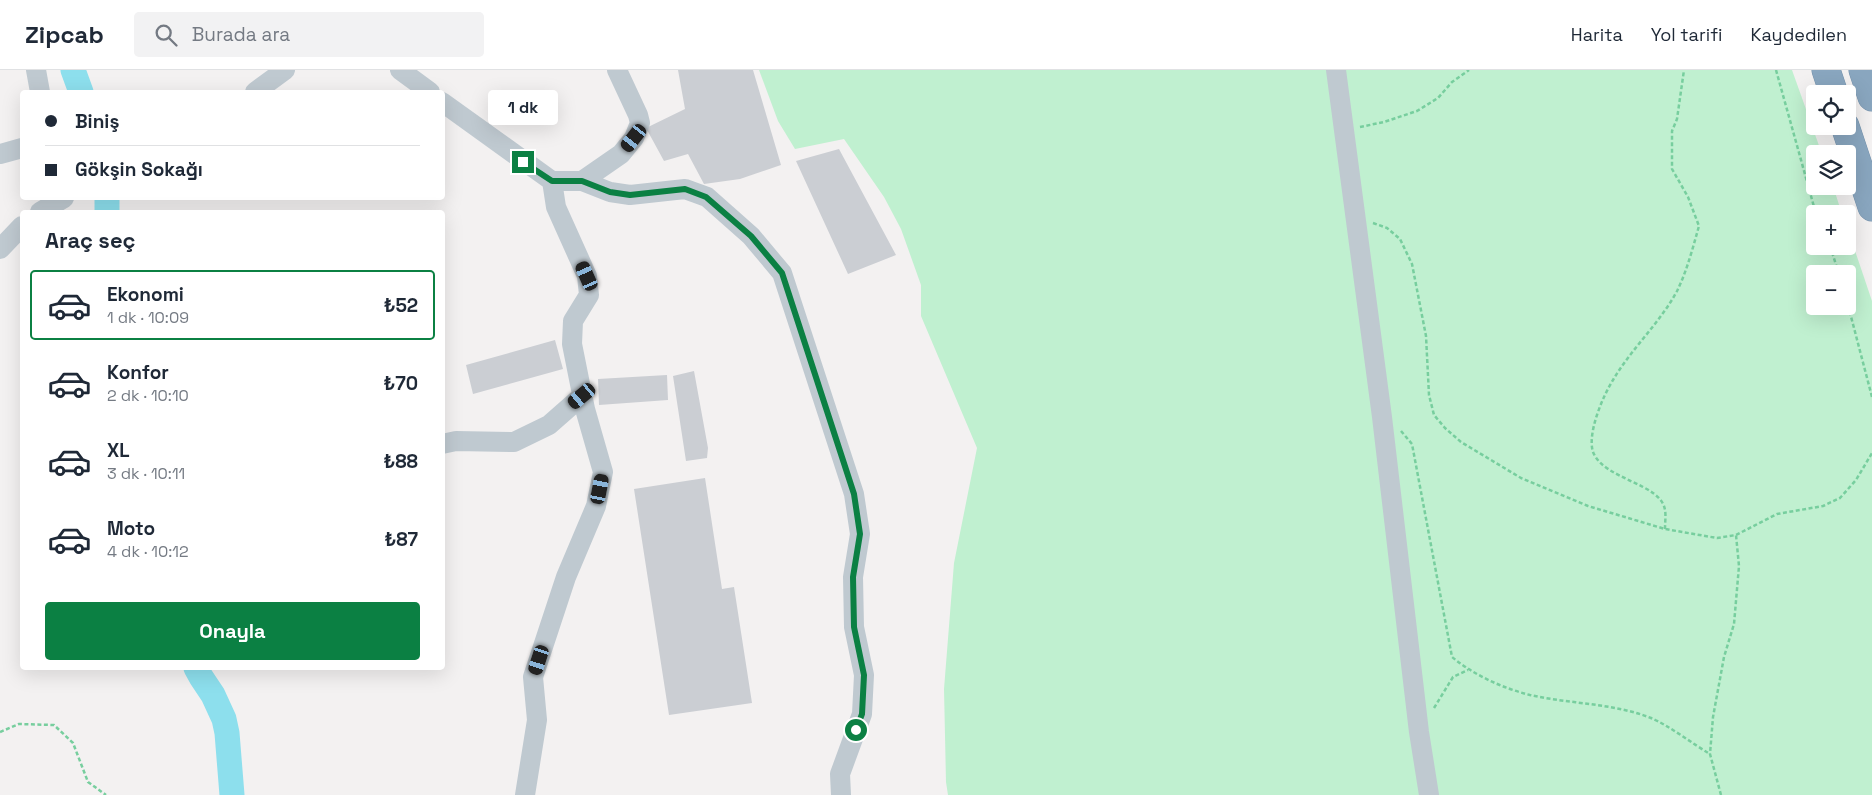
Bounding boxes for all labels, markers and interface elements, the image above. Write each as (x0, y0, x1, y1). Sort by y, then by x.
search box (134, 12, 484, 57)
text: Zipcab (25, 19, 104, 50)
icon: search (152, 21, 180, 49)
text: Burada ara (192, 22, 290, 47)
text: Harita (1571, 23, 1623, 46)
text: Yol tarifi (1651, 23, 1723, 46)
text: Kaydedilen (1751, 23, 1847, 46)
map controls (1806, 85, 1856, 315)
button: locate (1806, 85, 1856, 135)
callout: 1 dk (488, 89, 558, 124)
text: 1 dk (508, 97, 538, 118)
text: Biniş (75, 109, 119, 134)
car (618, 122, 649, 154)
button: layers (1806, 145, 1856, 195)
route end (512, 151, 534, 173)
text: Gökşin Sokağı (75, 157, 203, 182)
button: + (1806, 205, 1856, 255)
text: Araç seç (45, 226, 136, 254)
car (574, 259, 599, 293)
button: − (1806, 265, 1856, 315)
text: Ekonomi (107, 282, 184, 307)
icon: car (47, 283, 92, 328)
text: ₺52 (384, 293, 418, 318)
text: 1 dk · 10:09 (107, 307, 189, 328)
text: Konfor (107, 360, 169, 385)
icon: car (47, 361, 92, 406)
text: ₺70 (383, 371, 418, 396)
car (565, 381, 598, 411)
text: 2 dk · 10:10 (107, 385, 189, 406)
text: XL (107, 438, 130, 463)
icon: car (47, 439, 92, 484)
text: ₺88 (383, 449, 418, 474)
text: 3 dk · 10:11 (107, 463, 185, 484)
car (589, 473, 610, 505)
text: Moto (107, 516, 155, 541)
icon: car (47, 517, 92, 562)
text: ₺87 (385, 527, 418, 552)
text: 4 dk · 10:12 (107, 541, 189, 562)
button: Onayla (45, 602, 420, 660)
car (527, 643, 550, 677)
route start (845, 719, 867, 741)

